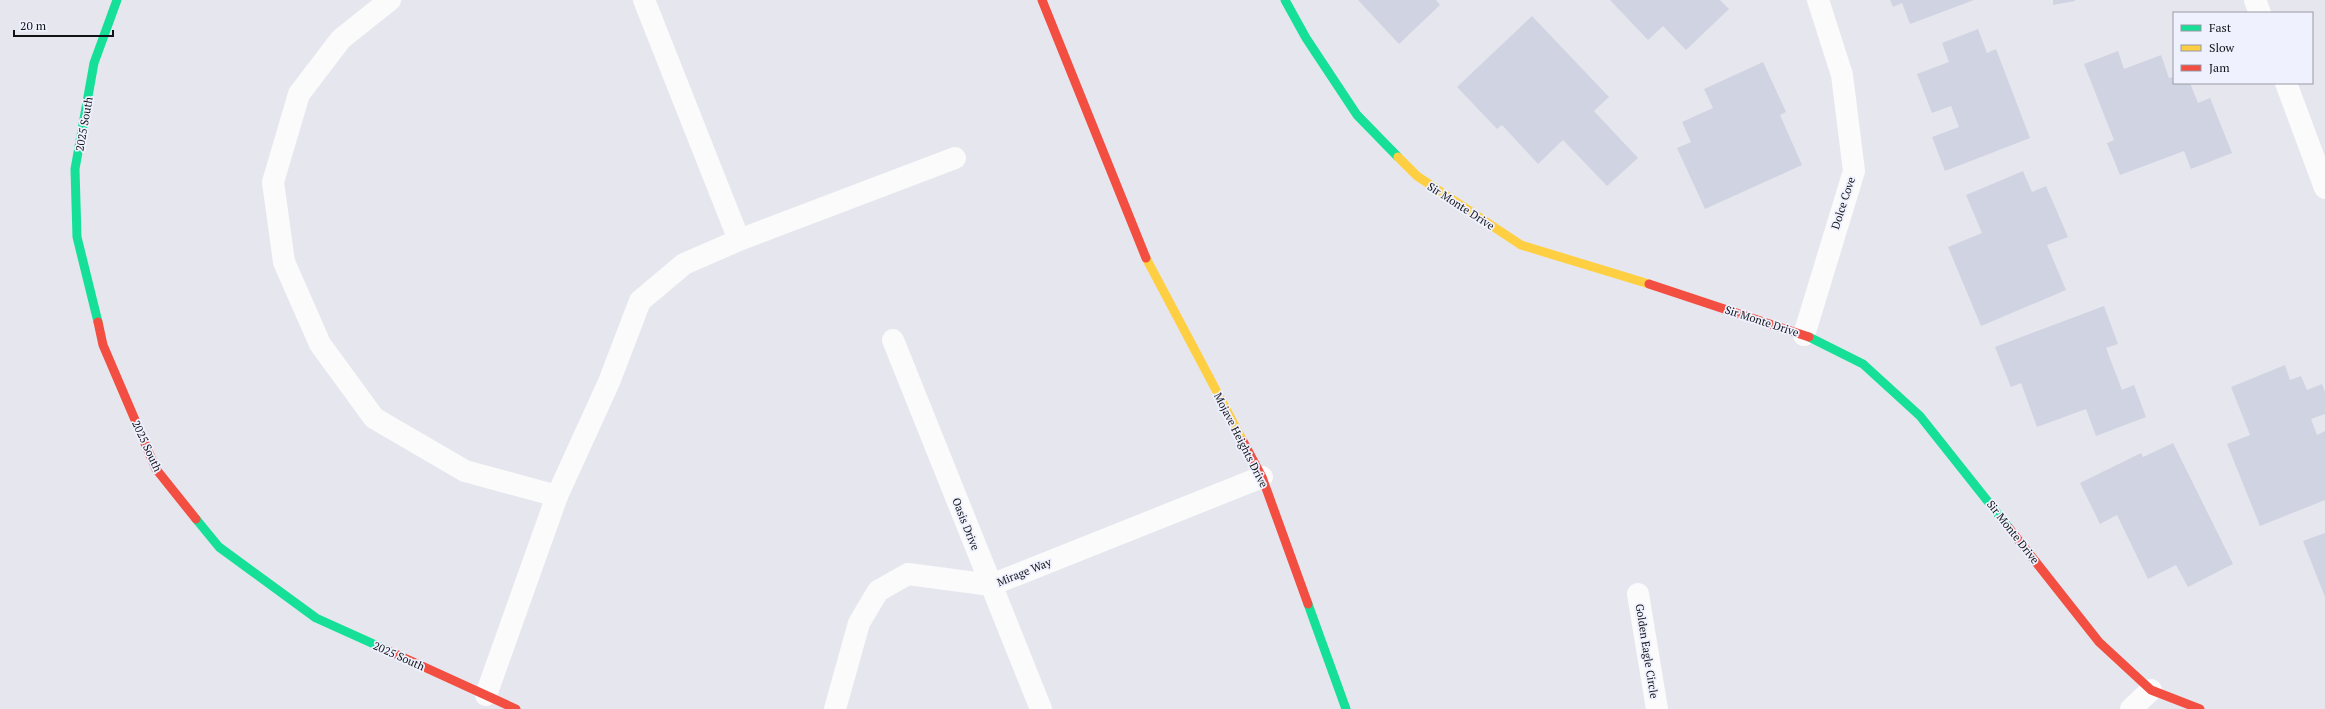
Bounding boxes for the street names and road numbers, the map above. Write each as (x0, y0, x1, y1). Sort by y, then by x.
street label: 2025 South (72, 95, 96, 152)
street label: Dolce Cove (1828, 175, 1858, 231)
street label: Sir Monte Drive (1425, 179, 1497, 233)
street label: Sir Monte Drive (1723, 302, 1801, 340)
street label: Mojave Heights Drive (1211, 390, 1271, 490)
street label: 2025 South (129, 418, 165, 474)
street label: Oasis Drive (949, 496, 983, 553)
street label: Sir Monte Drive (1984, 497, 2042, 567)
street label: Mirage Way (995, 555, 1054, 589)
street label: Golden Eagle Circle (1633, 603, 1661, 700)
street label: 2025 South (371, 638, 427, 674)

